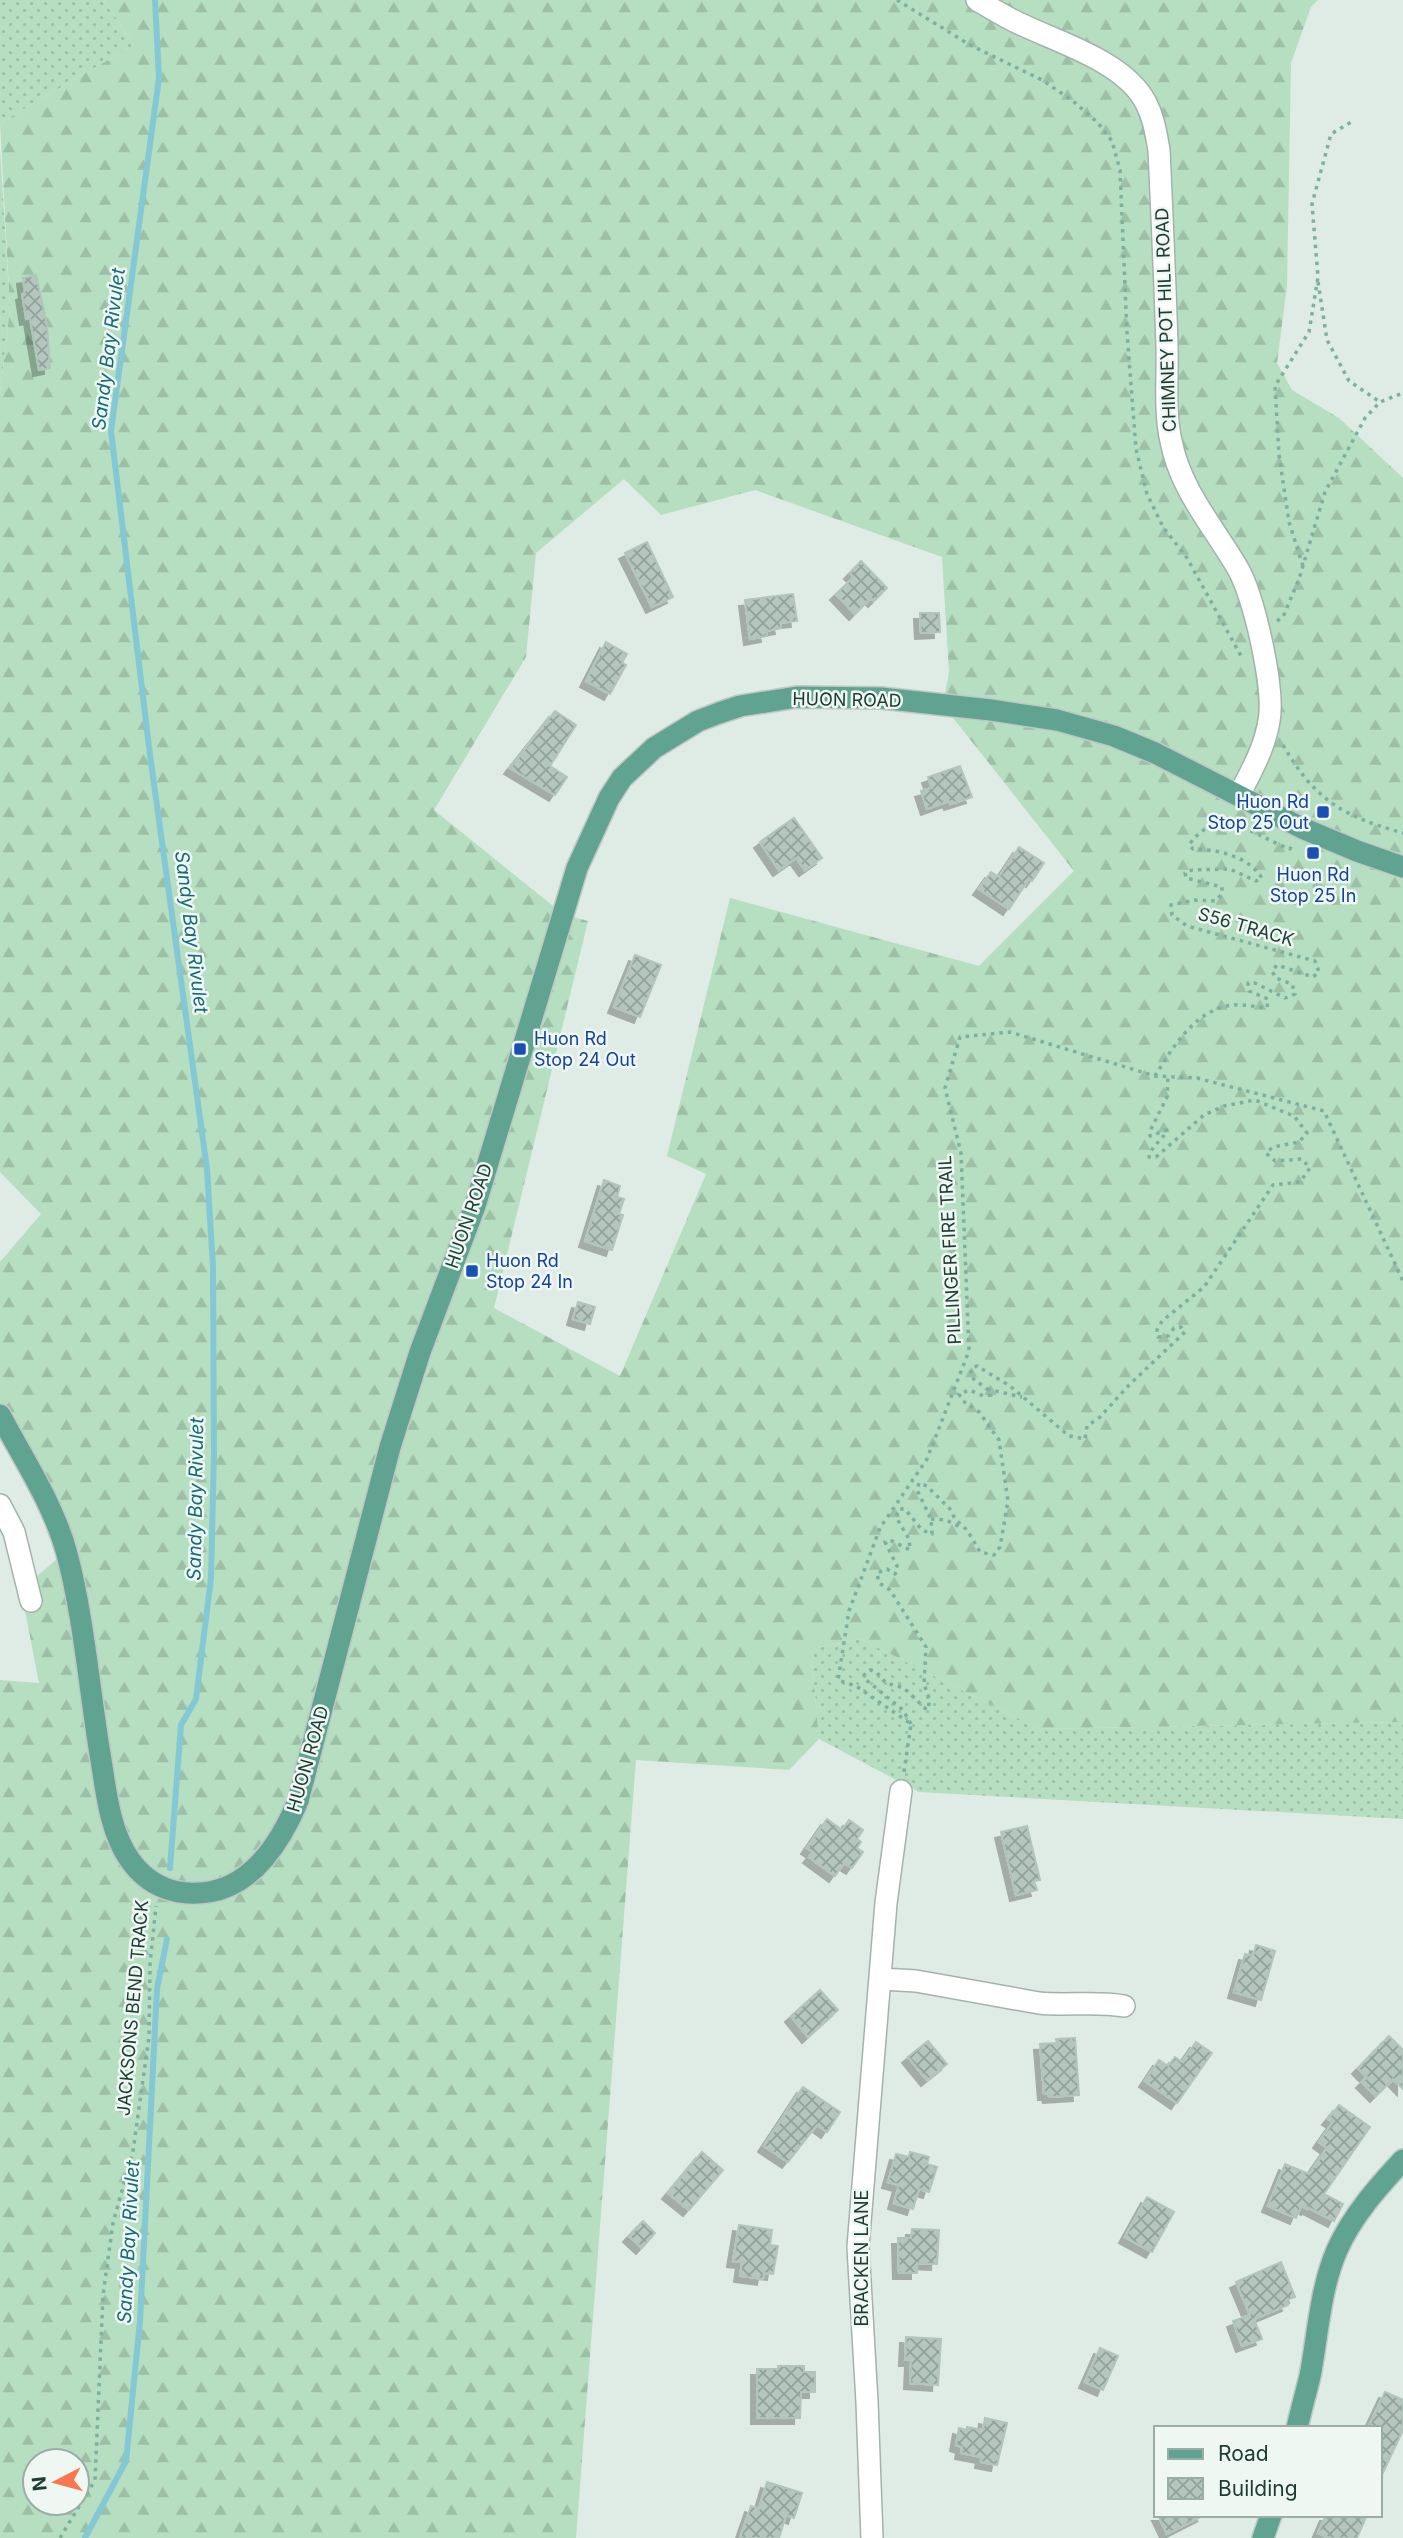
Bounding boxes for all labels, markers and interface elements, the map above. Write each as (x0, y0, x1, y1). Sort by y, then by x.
street label: CHIMNEY POT HILL ROAD (1151, 207, 1180, 433)
water label: Sandy Bay Rivulet (87, 266, 130, 431)
street label: HUON ROAD (792, 688, 902, 711)
place label: Huon Rd Stop 25 Out (1208, 791, 1309, 833)
marker: Huon Rd Stop 25 Out (1315, 804, 1331, 820)
marker: Huon Rd Stop 25 In (1305, 845, 1321, 861)
water label: Sandy Bay Rivulet (170, 850, 213, 1015)
place label: Huon Rd Stop 25 In (1270, 864, 1356, 906)
street label: S56 TRACK (1196, 903, 1297, 950)
place label: Huon Rd Stop 24 Out (534, 1028, 636, 1070)
marker: Huon Rd Stop 24 Out (512, 1041, 528, 1057)
street label: PILLINGER FIRE TRAIL (934, 1155, 965, 1345)
street label: HUON ROAD (441, 1161, 496, 1271)
place label: Huon Rd Stop 24 In (486, 1250, 573, 1292)
marker: Huon Rd Stop 24 In (464, 1263, 480, 1279)
water label: Sandy Bay Rivulet (183, 1416, 208, 1581)
street label: HUON ROAD (282, 1703, 333, 1814)
street label: JACKSONS BEND TRACK (113, 1899, 152, 2117)
water label: Sandy Bay Rivulet (113, 2159, 144, 2324)
street label: BRACKEN LANE (851, 2190, 872, 2326)
legend (1154, 2426, 1382, 2517)
text: Road (1218, 2441, 1269, 2466)
north arrow (21, 2447, 91, 2517)
text: N (27, 2475, 52, 2492)
text: Building (1218, 2476, 1298, 2501)

